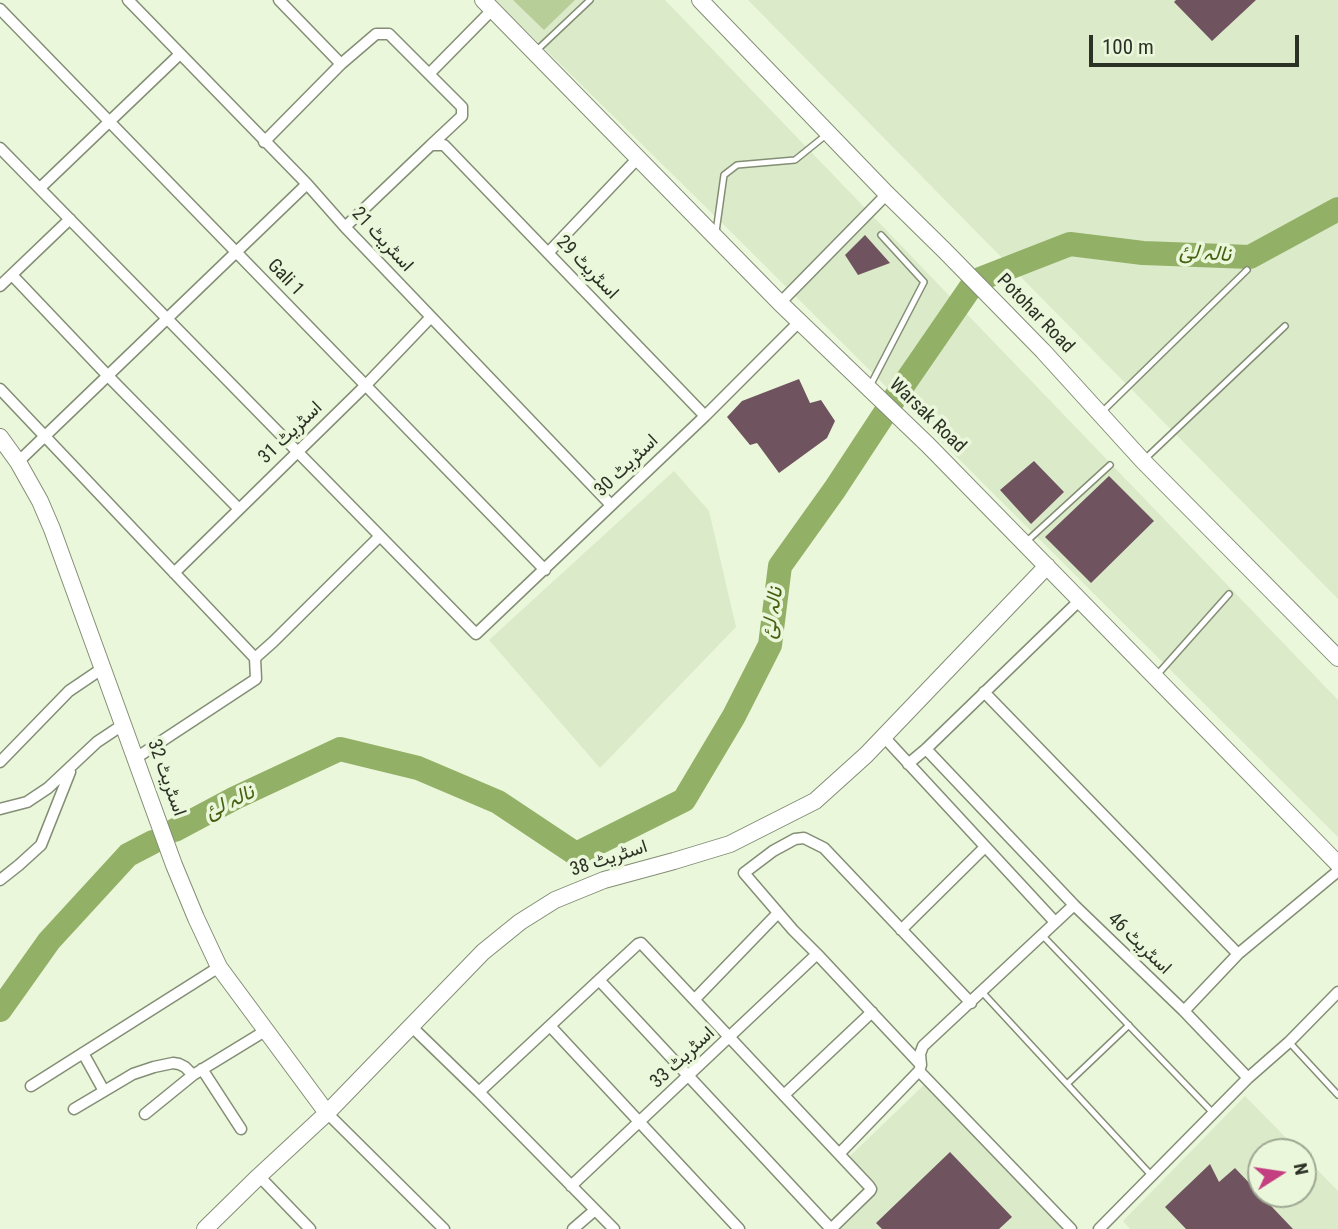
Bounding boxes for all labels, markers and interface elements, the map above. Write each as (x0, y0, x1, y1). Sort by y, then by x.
scale bar (1093, 21, 1303, 65)
text: 100 m (1102, 35, 1154, 59)
street label: اسٹریٹ 21 (346, 203, 418, 277)
street label: اسٹریٹ 29 (551, 231, 623, 305)
water label: نالہ لئ (1178, 240, 1232, 268)
street label: Gali 1 (262, 255, 308, 301)
street label: Potohar Road (992, 270, 1078, 358)
street label: Warsak Road (884, 374, 970, 458)
street label: اسٹریٹ 31 (254, 397, 328, 469)
street label: اسٹریٹ 30 (590, 430, 664, 502)
water label: نالہ لئ (757, 585, 789, 641)
street label: اسٹریٹ 32 (142, 737, 190, 819)
water label: نالہ لئ (201, 780, 259, 826)
street label: اسٹریٹ 38 (568, 836, 650, 882)
street label: اسٹریٹ 46 (1102, 908, 1176, 980)
street label: اسٹریٹ 33 (646, 1022, 720, 1094)
north arrow (1247, 1138, 1317, 1208)
text: N (1289, 1161, 1314, 1177)

